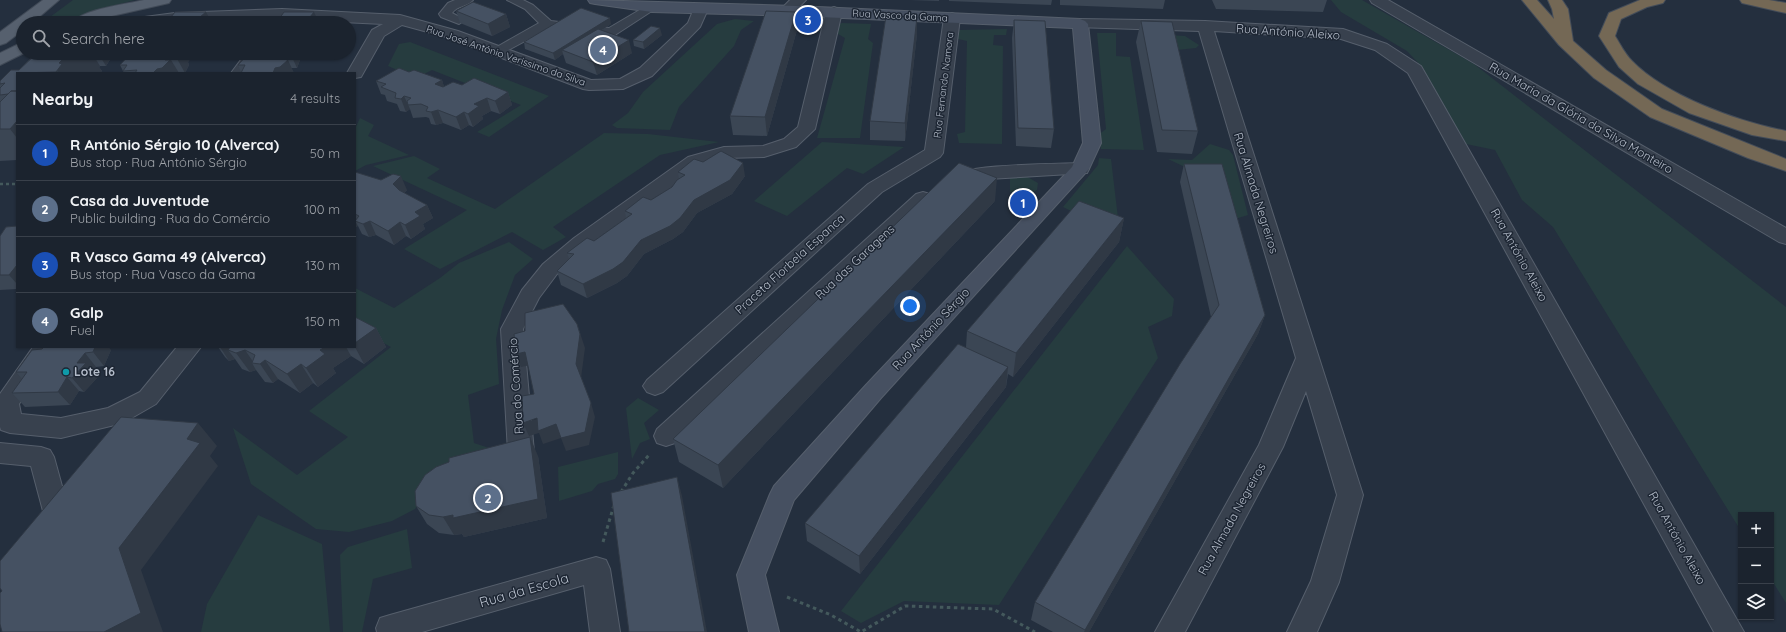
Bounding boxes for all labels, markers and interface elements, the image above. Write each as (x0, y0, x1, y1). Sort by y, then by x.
pin: 3 (795, 5, 821, 35)
street label: Rua Vasco da Gama (852, 7, 948, 24)
search box (16, 16, 356, 60)
street label: Rua António Aleixo (1236, 20, 1340, 43)
street label: Rua José António Verissimo da Silva (424, 22, 587, 89)
icon: search (30, 27, 52, 49)
text: Search here (62, 29, 145, 48)
street label: Rua Fernando Namora (931, 31, 956, 139)
pin: 4 (590, 35, 616, 65)
street label: Rua Maria da Glória da Silva Monteiro (1487, 59, 1676, 176)
text: Nearby (32, 88, 93, 109)
text: 4 results (290, 90, 340, 106)
street label: Rua Almada Negreiros (1231, 131, 1282, 256)
text: R António Sérgio 10 (Alverca) (70, 135, 279, 154)
text: 1 (42, 145, 48, 161)
text: 50 m (310, 145, 340, 161)
text: Bus stop · Rua António Sérgio (70, 154, 247, 170)
pin: 1 (1010, 188, 1036, 218)
text: Casa da Juventude (70, 191, 209, 210)
text: 2 (41, 201, 49, 217)
text: 100 m (304, 201, 340, 217)
street label: Rua António Aleixo (1488, 206, 1551, 304)
text: Public building · Rua do Comércio (70, 210, 270, 226)
street label: Praceta Florbela Espanca (732, 210, 848, 317)
street label: Rua das Garagens (812, 221, 898, 302)
text: R Vasco Gama 49 (Alverca) (70, 247, 266, 266)
text: 3 (42, 257, 48, 273)
text: 130 m (305, 257, 340, 273)
text: Bus stop · Rua Vasco da Gama (70, 266, 255, 282)
street label: Rua António Sérgio (889, 285, 972, 373)
your location (900, 296, 920, 316)
text: Galp (70, 303, 104, 322)
text: 4 (41, 313, 49, 329)
text: 150 m (305, 313, 340, 329)
text: Fuel (70, 322, 95, 338)
street label: Rua do Comércio (505, 337, 526, 435)
place label: Lote 16 (74, 364, 115, 379)
marker: Lote 16 (61, 367, 71, 377)
street label: Rua Almada Negreiros (1195, 460, 1269, 577)
pin: 2 (475, 483, 501, 513)
street label: Rua António Aleixo (1646, 489, 1709, 587)
map controls (1738, 512, 1774, 620)
button: + (1738, 512, 1774, 548)
button: − (1738, 548, 1774, 584)
street label: Rua da Escola (477, 569, 571, 611)
button: layers (1738, 584, 1774, 620)

